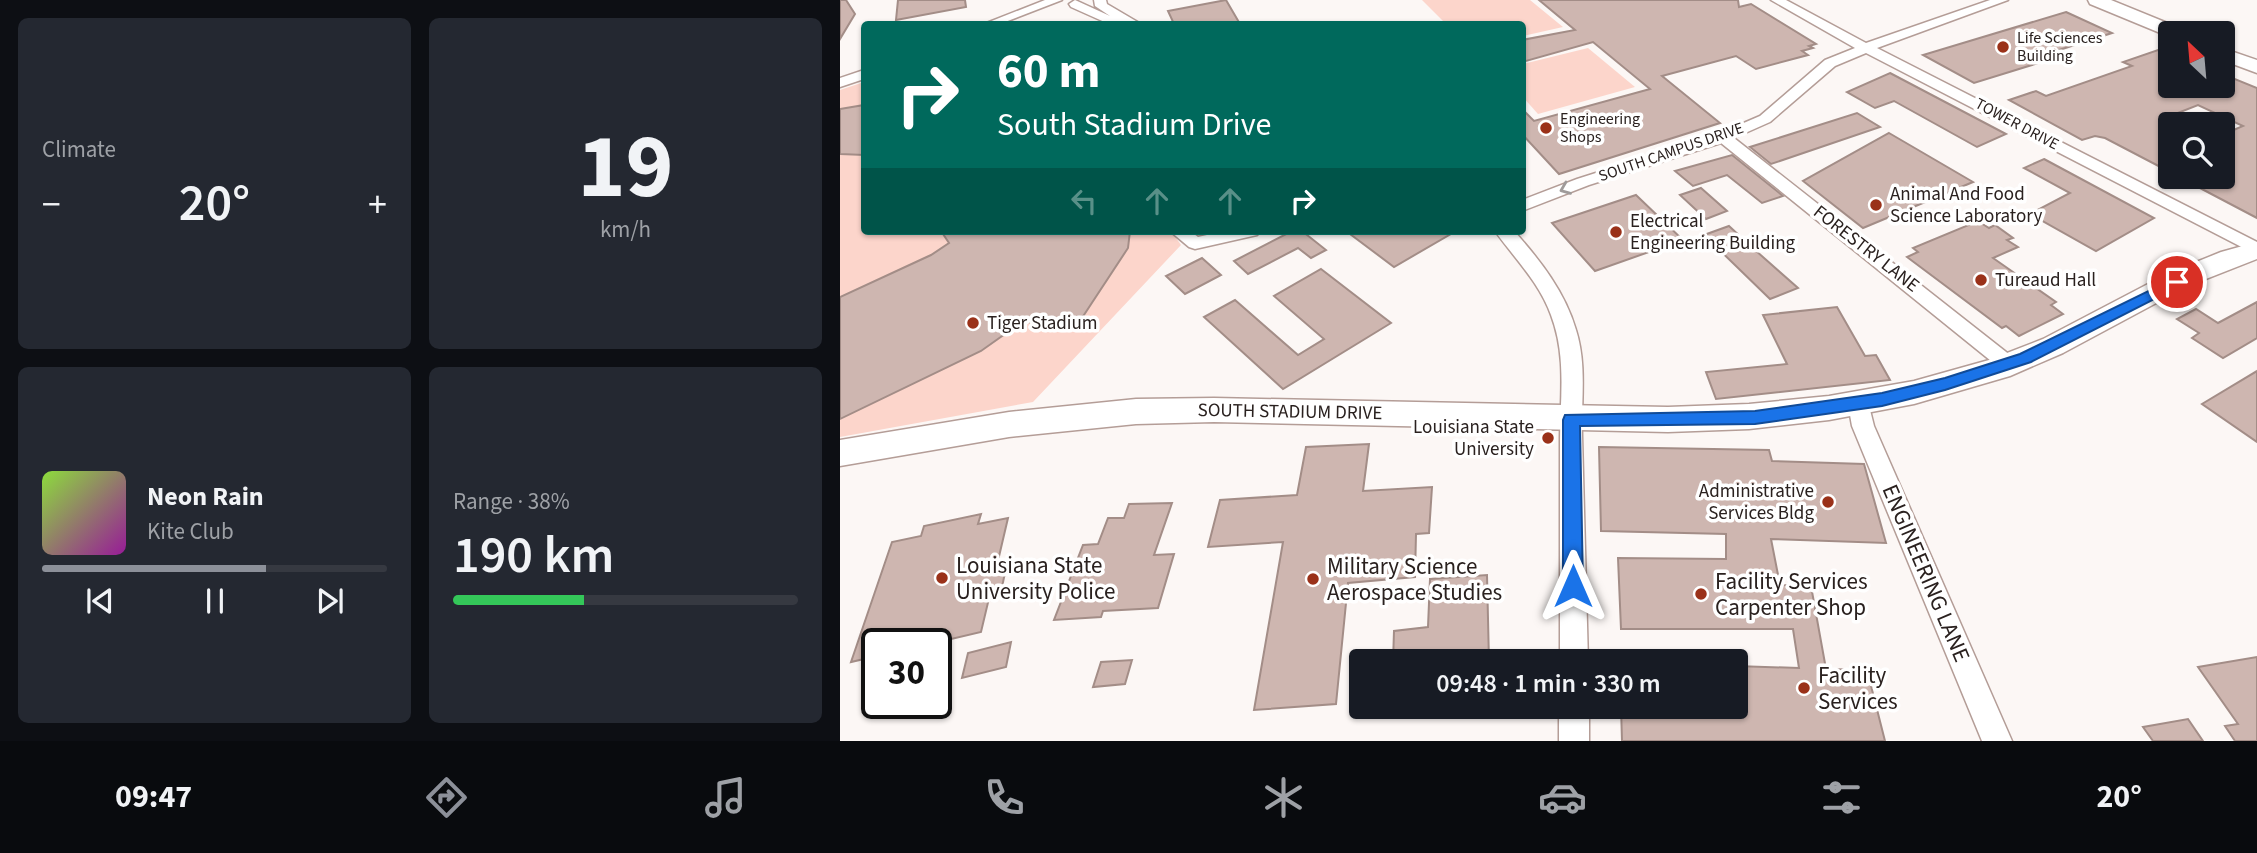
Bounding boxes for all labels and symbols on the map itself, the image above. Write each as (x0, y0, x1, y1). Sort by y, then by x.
north arrow (2158, 21, 2235, 98)
place label: Life Sciences Building (2017, 27, 2103, 67)
marker: Life Sciences Building (1995, 39, 2011, 55)
street label: TOWER DRIVE (1971, 93, 2063, 155)
place label: Engineering Shops (1560, 108, 1640, 148)
street label: SOUTH CAMPUS DRIVE (1596, 117, 1746, 187)
marker: Engineering Shops (1538, 120, 1554, 136)
one-way arrow (1560, 181, 1572, 195)
place label: Animal And Food Science Laboratory (1890, 181, 2042, 230)
marker: Animal And Food Science Laboratory (1868, 197, 1884, 213)
street label: FORESTRY LANE (1807, 199, 1925, 299)
place label: Electrical Engineering Building (1630, 208, 1796, 257)
marker: Electrical Engineering Building (1608, 224, 1624, 240)
pin (2147, 252, 2207, 312)
place label: Tureaud Hall (1995, 267, 2096, 294)
marker: Tureaud Hall (1973, 272, 1989, 288)
place label: Tiger Stadium (987, 310, 1098, 337)
marker: Tiger Stadium (965, 315, 981, 331)
street label: SOUTH STADIUM DRIVE (1197, 397, 1383, 427)
place label: Louisiana State University (1413, 414, 1534, 463)
marker: Louisiana State University (1540, 430, 1556, 446)
place label: Administrative Services Bldg (1699, 478, 1814, 527)
street label: ENGINEERING LANE (1874, 479, 1978, 667)
marker: Administrative Services Bldg (1820, 494, 1836, 510)
place label: Louisiana State University Police (956, 549, 1115, 608)
position arrow (1536, 549, 1610, 623)
place label: Military Science Aerospace Studies (1327, 550, 1502, 609)
place label: Facility Services Carpenter Shop (1715, 565, 1868, 624)
marker: Louisiana State University Police (934, 570, 950, 586)
marker: Military Science Aerospace Studies (1305, 571, 1321, 587)
marker: Facility Services Carpenter Shop (1693, 586, 1709, 602)
speed limit sign: 30 (861, 628, 952, 719)
place label: Facility Services (1818, 659, 1898, 718)
marker: Facility Services (1796, 680, 1812, 696)

